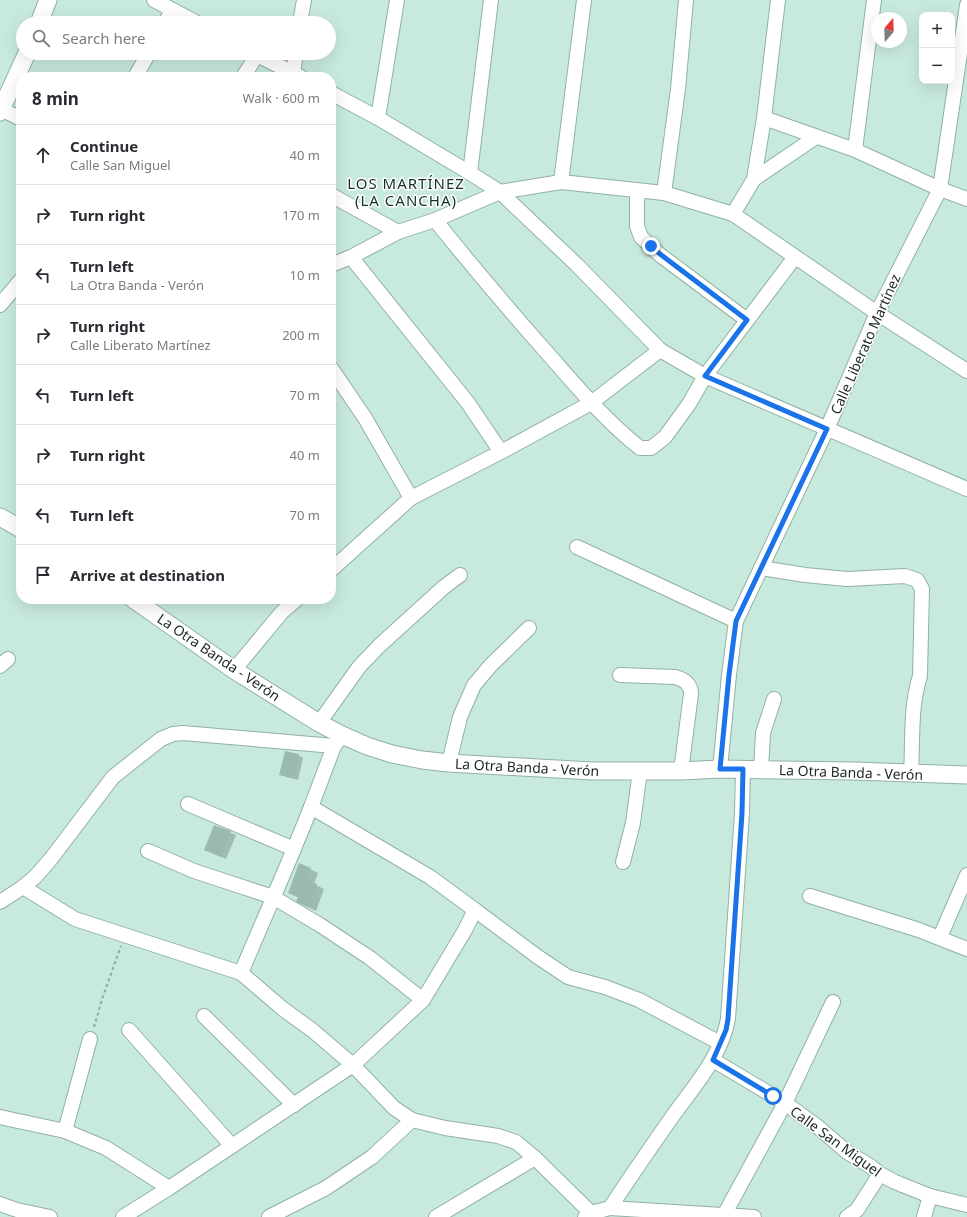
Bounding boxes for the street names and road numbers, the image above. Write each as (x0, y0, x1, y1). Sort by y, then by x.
street label: Calle Liberato Martínez (826, 271, 905, 417)
street label: La Otra Banda - Verón (154, 609, 284, 705)
street label: La Otra Banda - Verón (454, 754, 600, 780)
street label: La Otra Banda - Verón (779, 760, 923, 784)
street label: Calle San Miguel (787, 1101, 885, 1181)

